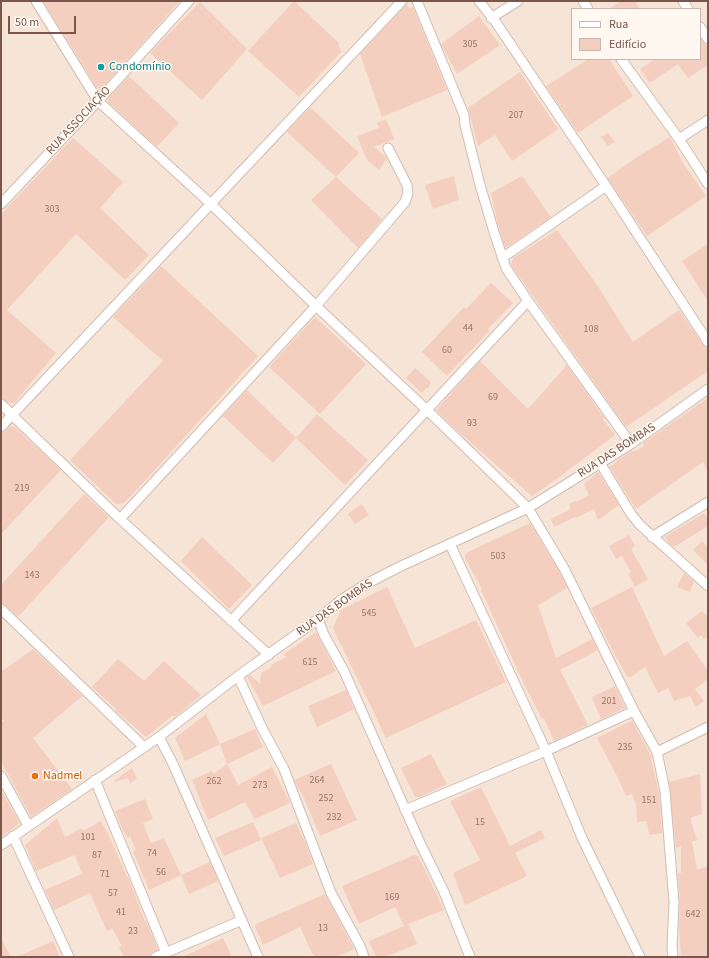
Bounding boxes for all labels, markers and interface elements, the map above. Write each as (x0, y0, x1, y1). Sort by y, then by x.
scale bar (10, 8, 78, 34)
legend (571, 8, 701, 60)
text: 50 m (15, 14, 39, 31)
text: Rua (609, 16, 628, 33)
text: Edifício (609, 36, 646, 53)
house number: 305 (463, 39, 477, 51)
place label: Condomínio (109, 60, 171, 74)
marker: Condomínio (96, 62, 106, 72)
street label: RUA ASSOCIAÇÃO (44, 84, 114, 158)
house number: 207 (509, 110, 523, 122)
house number: 303 (45, 204, 59, 216)
house number: 44 (463, 323, 473, 335)
house number: 108 (584, 324, 598, 336)
house number: 60 (442, 345, 452, 357)
house number: 69 (488, 392, 498, 404)
house number: 93 (467, 418, 477, 430)
street label: RUA DAS BOMBAS (576, 421, 658, 481)
house number: 219 (15, 483, 29, 495)
house number: 503 (491, 551, 505, 563)
house number: 143 (25, 570, 39, 582)
street label: RUA DAS BOMBAS (294, 576, 376, 640)
house number: 545 (362, 608, 376, 620)
house number: 615 (303, 657, 317, 669)
house number: 201 (602, 696, 616, 708)
house number: 235 (618, 742, 632, 754)
place label: Nadmel (43, 769, 82, 783)
marker: Nadmel (30, 771, 40, 781)
house number: 264 (310, 775, 324, 787)
house number: 262 (207, 776, 221, 788)
house number: 273 (253, 780, 267, 792)
house number: 252 (319, 793, 333, 805)
house number: 151 (642, 795, 656, 807)
house number: 232 (327, 812, 341, 824)
house number: 15 (475, 817, 485, 829)
house number: 101 (81, 832, 95, 844)
house number: 74 (147, 848, 157, 860)
house number: 87 (92, 850, 102, 862)
house number: 56 (156, 867, 166, 879)
house number: 71 (100, 869, 110, 881)
house number: 57 (108, 888, 118, 900)
house number: 169 (385, 892, 399, 904)
house number: 41 (116, 907, 126, 919)
house number: 642 (686, 909, 700, 921)
house number: 13 (318, 923, 328, 935)
house number: 23 (128, 926, 138, 938)

